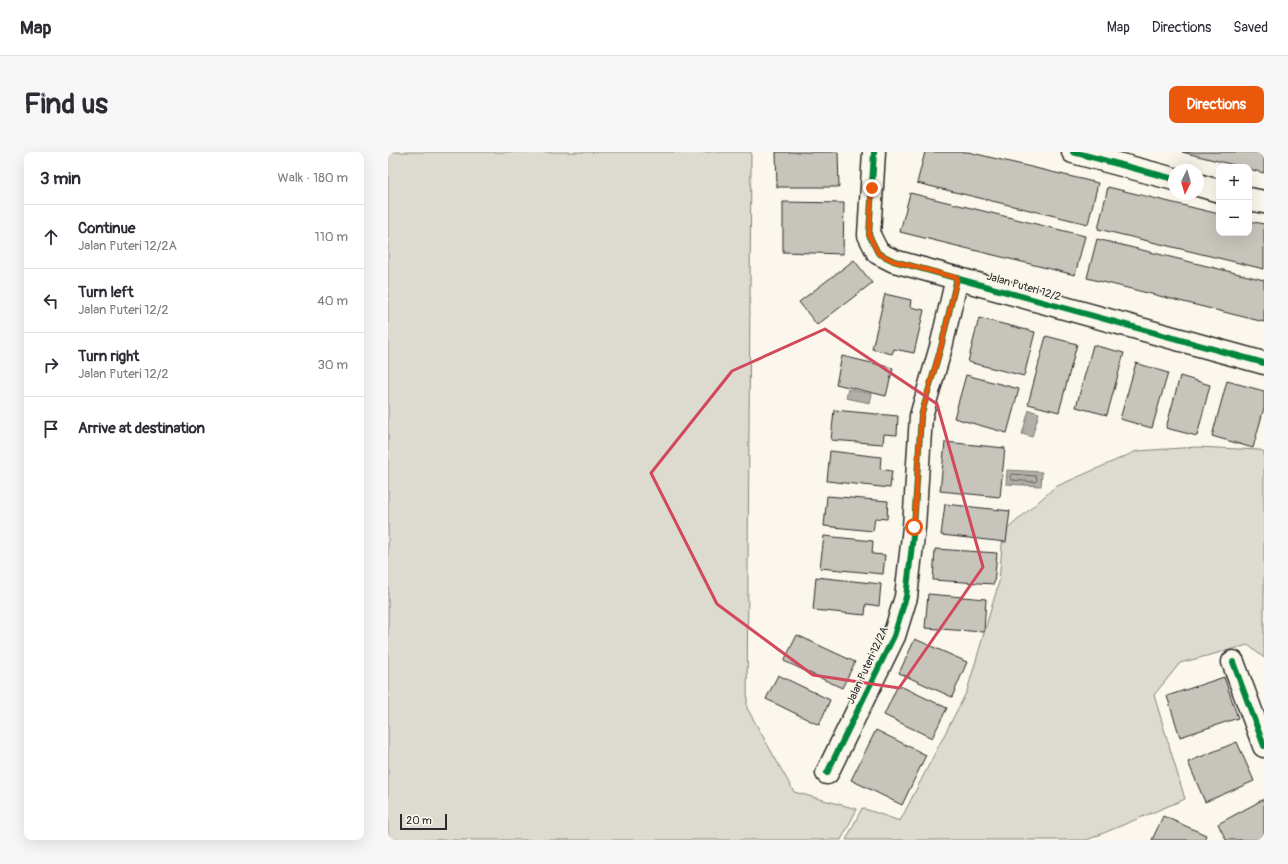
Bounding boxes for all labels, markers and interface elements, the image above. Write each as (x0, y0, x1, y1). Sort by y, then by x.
text: Map (20, 16, 51, 40)
text: Map (1107, 19, 1130, 36)
text: Directions (1152, 19, 1211, 36)
text: Saved (1233, 19, 1268, 36)
button: Directions (1169, 86, 1264, 123)
text: Find us (24, 87, 108, 122)
north arrow (1168, 164, 1204, 200)
map controls (1216, 164, 1252, 236)
button: + (1216, 164, 1252, 200)
text: 3 min (40, 168, 81, 189)
text: Walk · 180 m (278, 170, 348, 186)
route end (863, 179, 881, 197)
button: − (1216, 200, 1252, 236)
text: Continue (78, 219, 136, 238)
icon: ahead (40, 226, 62, 248)
text: 110 m (315, 229, 348, 245)
text: Jalan Puteri 12/2A (78, 238, 177, 254)
street label: Jalan Puteri 12/2 (985, 270, 1063, 303)
text: Turn left (78, 283, 134, 302)
icon: left (40, 290, 62, 312)
text: 40 m (317, 293, 348, 309)
text: Jalan Puteri 12/2 (78, 302, 169, 318)
text: Turn right (78, 347, 139, 366)
icon: right (40, 354, 62, 376)
text: 30 m (318, 357, 348, 373)
text: Jalan Puteri 12/2 (78, 366, 169, 382)
icon: arrive (40, 418, 62, 440)
text: Arrive at destination (78, 419, 205, 438)
route start (905, 518, 923, 536)
street label: Jalan Puteri 12/2A (844, 624, 891, 706)
scale bar (400, 812, 447, 831)
text: 20 m (406, 814, 432, 827)

